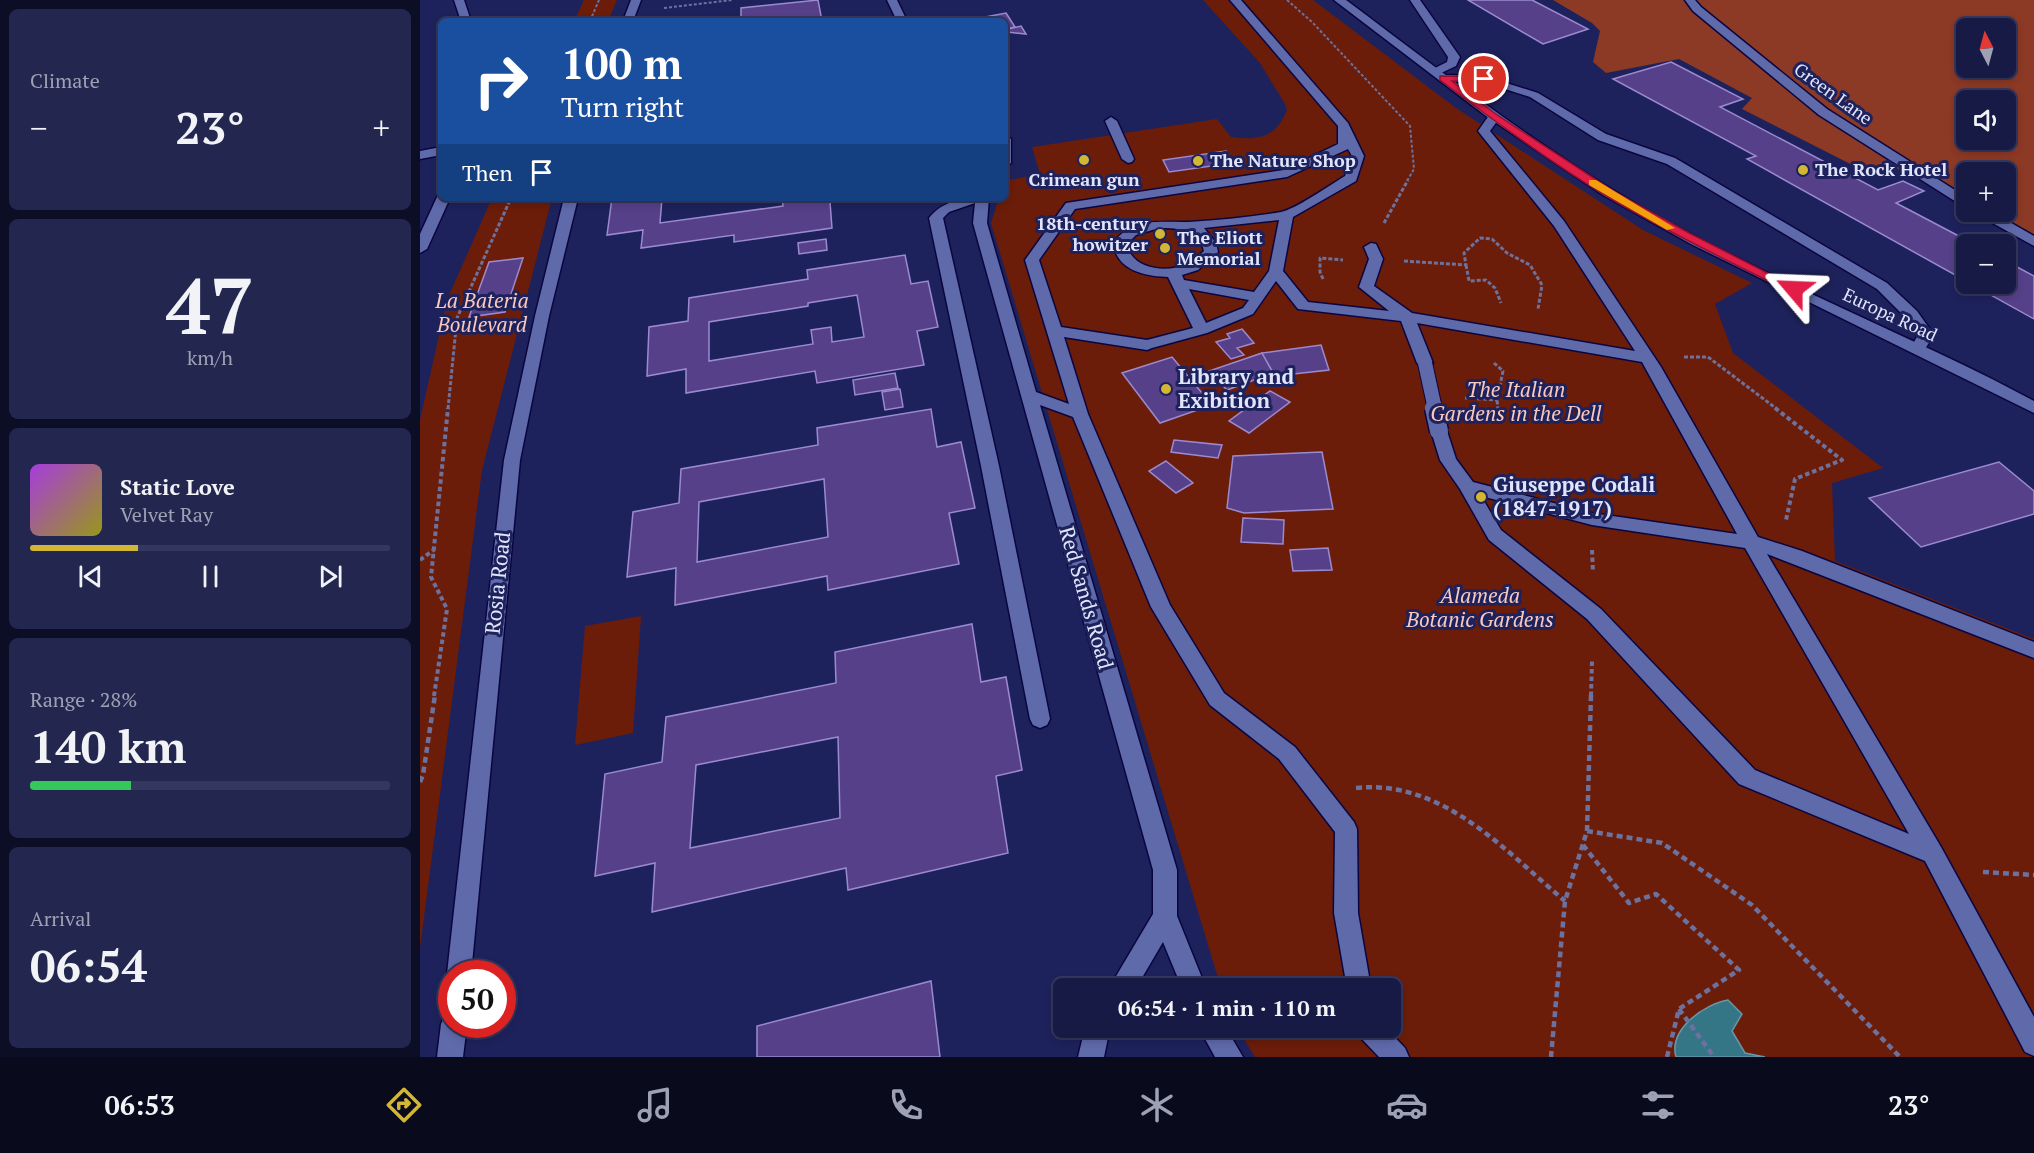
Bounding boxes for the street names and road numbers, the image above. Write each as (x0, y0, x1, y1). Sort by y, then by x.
street label: Green Lane (1790, 57, 1878, 130)
street label: Europa Road (1839, 282, 1941, 346)
street label: Red Sands Road (1053, 523, 1121, 673)
street label: Rosia Road (478, 530, 516, 635)

